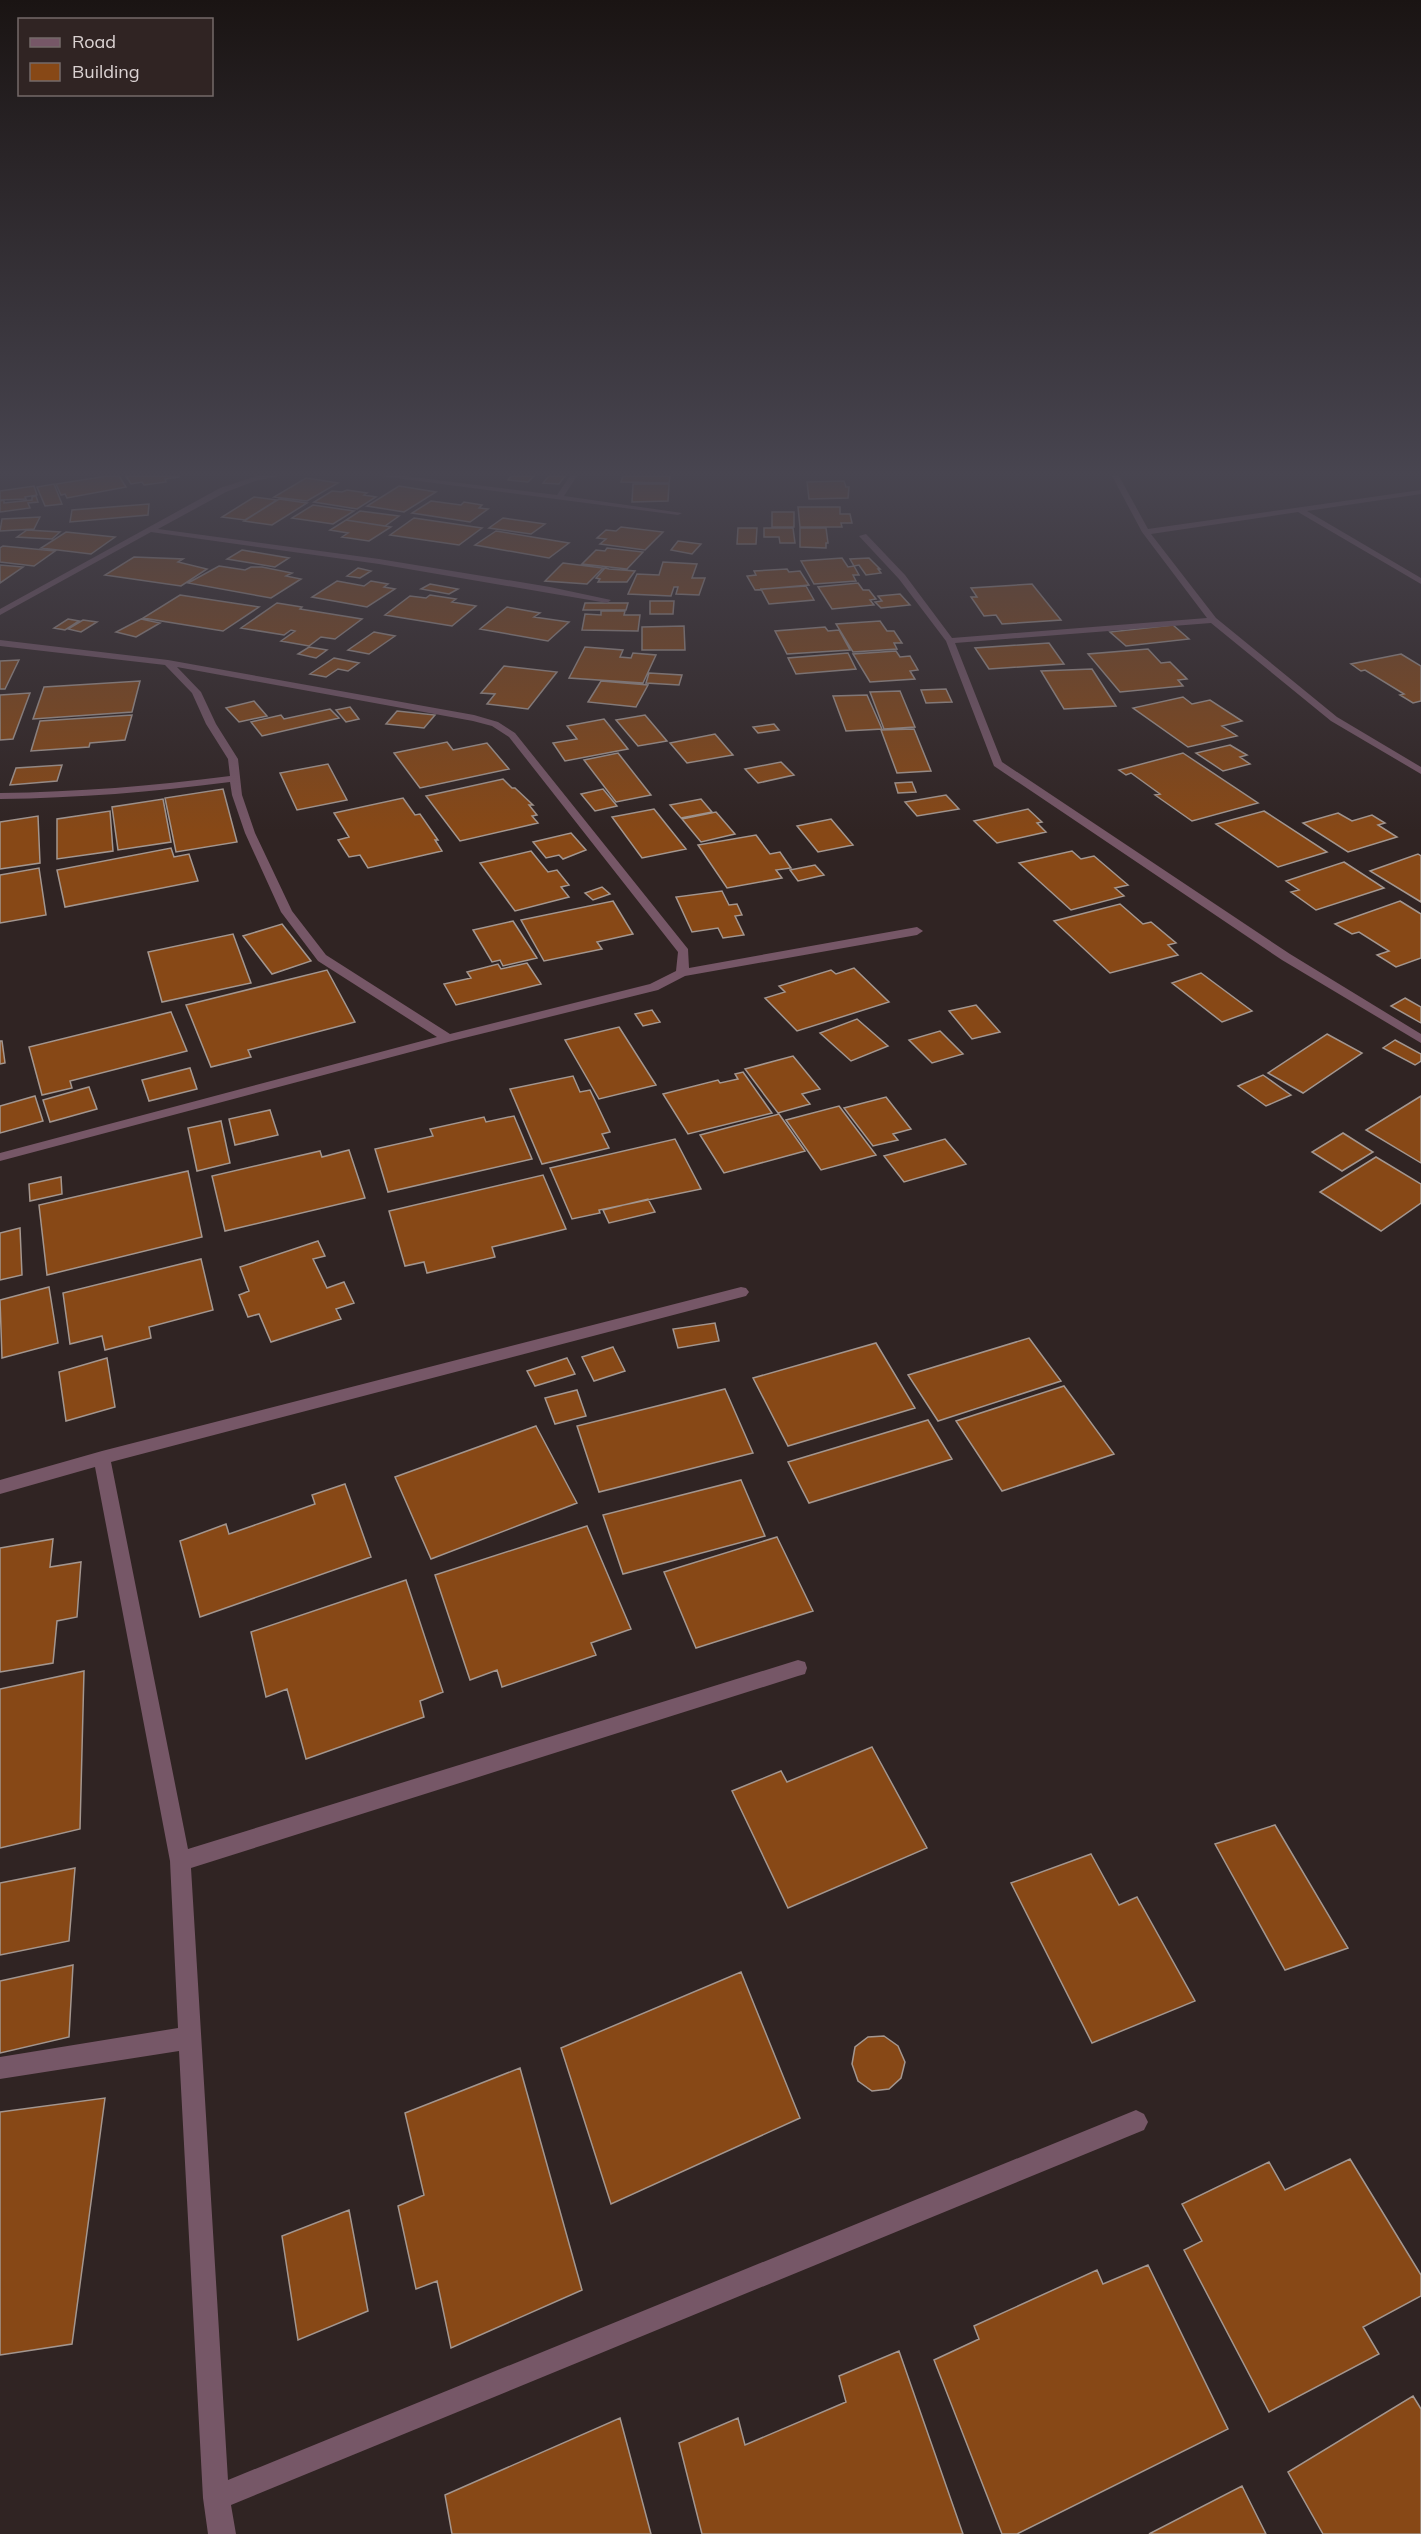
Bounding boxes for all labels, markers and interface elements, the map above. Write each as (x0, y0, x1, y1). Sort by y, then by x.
legend (18, 18, 213, 96)
text: Road (72, 30, 116, 53)
text: Building (72, 60, 140, 83)

